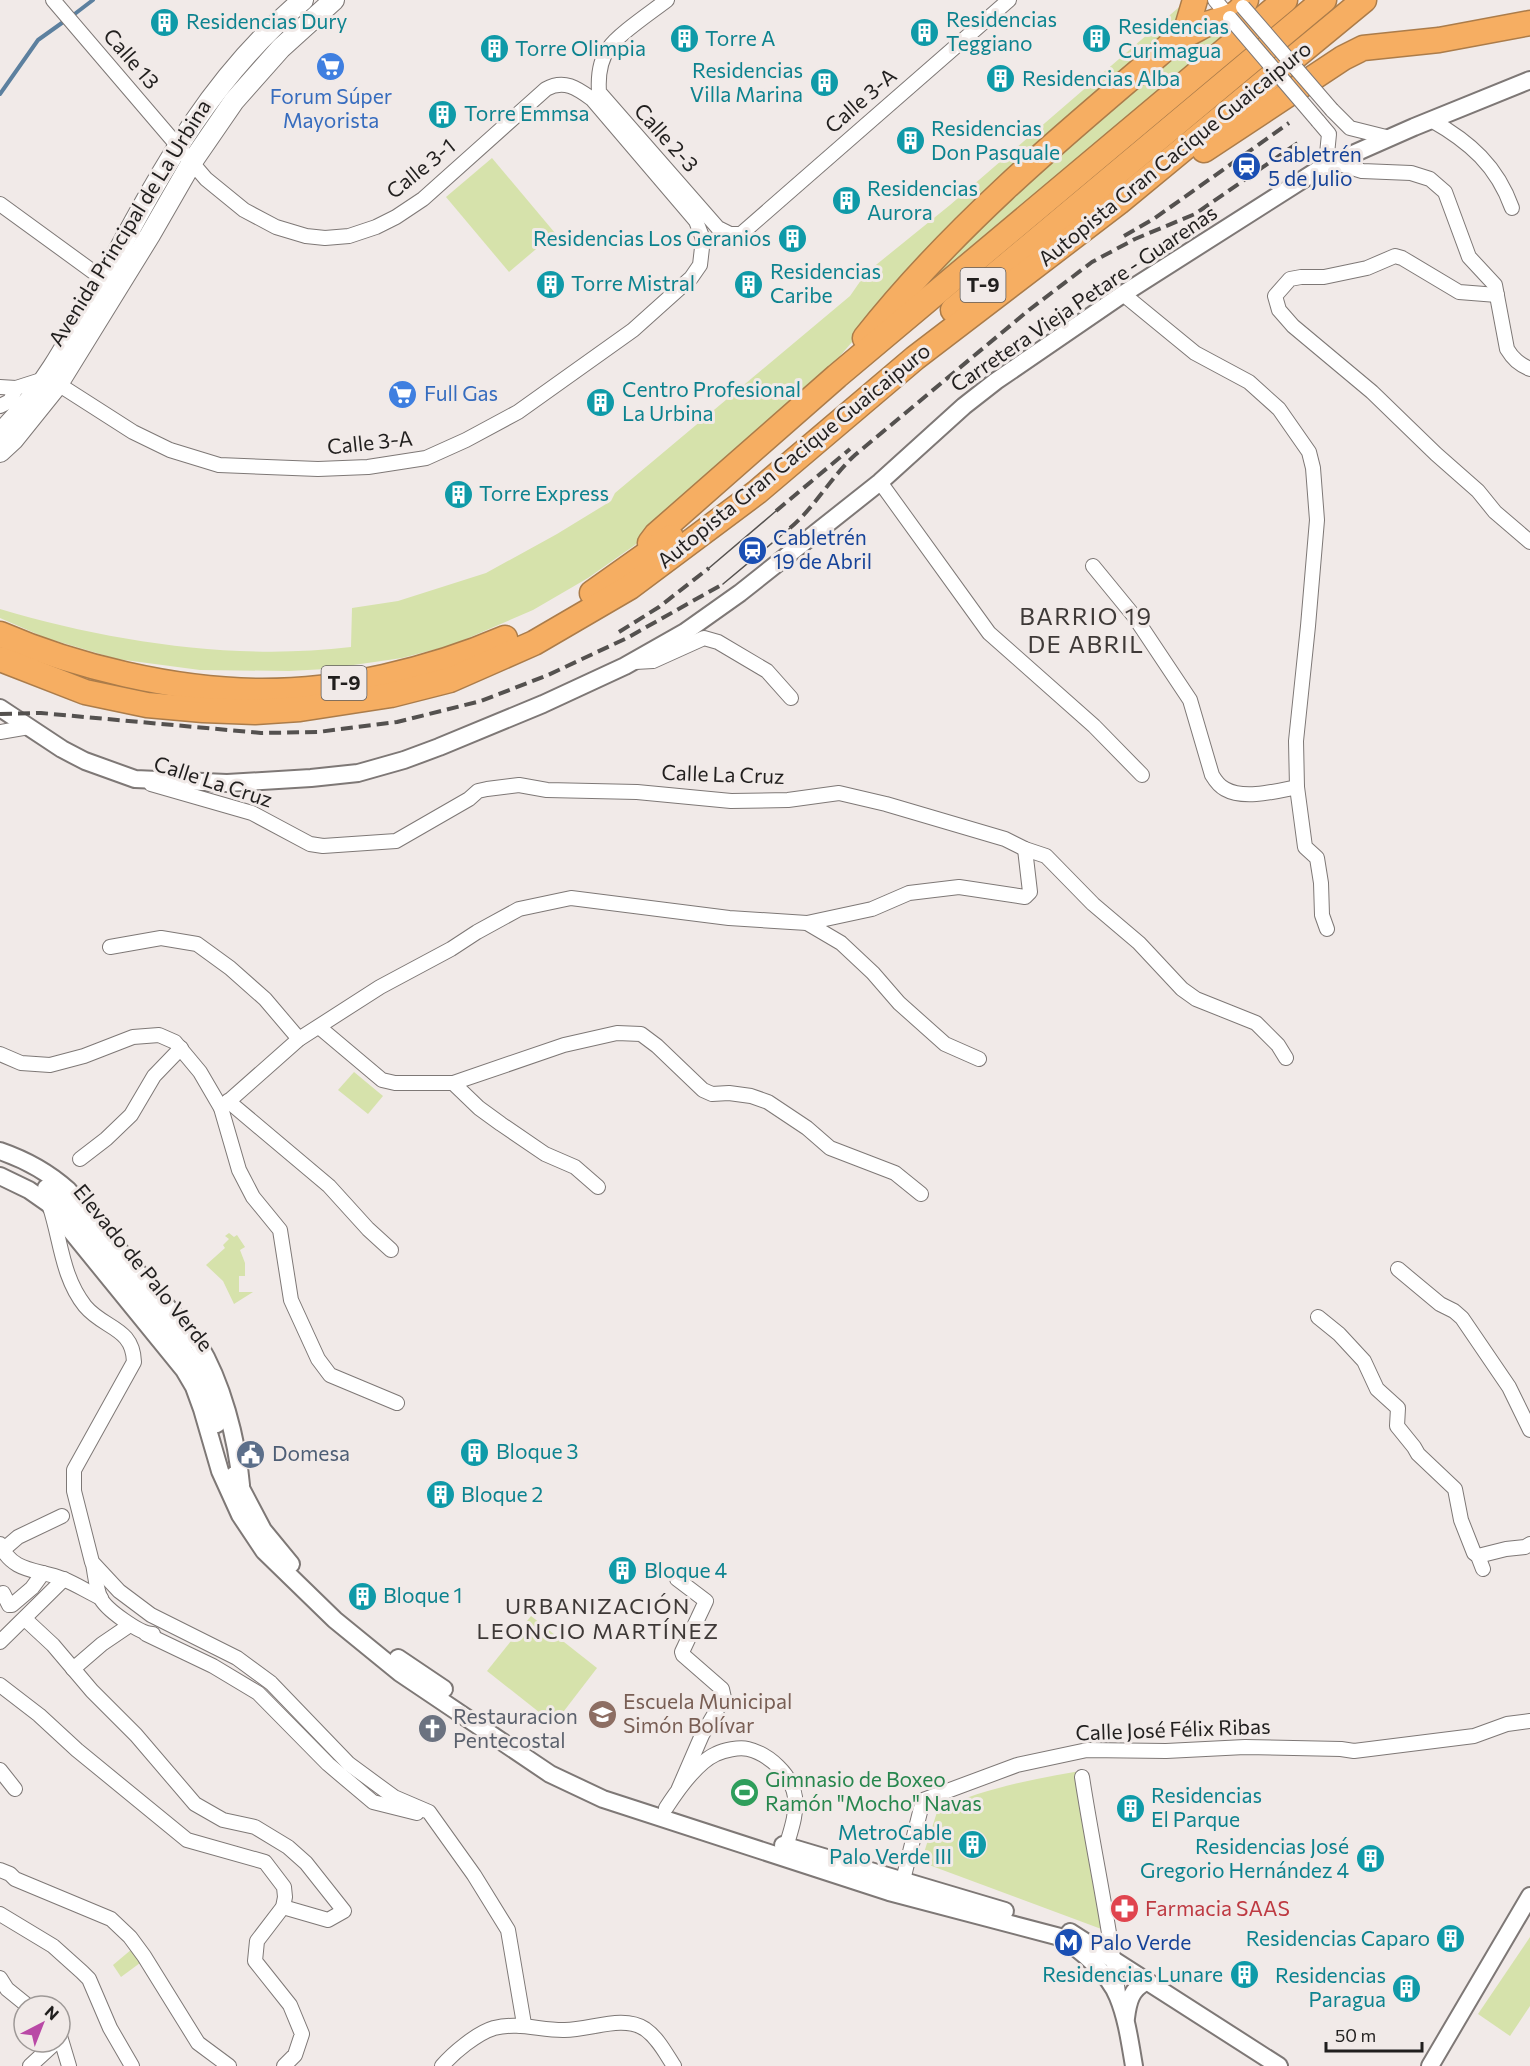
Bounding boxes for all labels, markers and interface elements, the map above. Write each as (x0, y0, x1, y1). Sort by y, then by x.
building icon: Residencias Dury (149, 6, 181, 38)
place label: Residencias Teggiano (946, 6, 1057, 55)
place label: Residencias Dury (186, 8, 348, 33)
place label: Residencias Curimagua (1118, 13, 1229, 62)
building icon: Residencias Teggiano (909, 16, 941, 48)
street label: Calle 13 (99, 23, 165, 93)
building icon: Torre A (668, 23, 700, 55)
building icon: Residencias Curimagua (1081, 23, 1113, 55)
place label: Torre A (705, 25, 775, 50)
building icon: Torre Olimpia (478, 33, 510, 65)
place label: Torre Olimpia (515, 35, 646, 60)
street label: Autopista Gran Cacique Guaicaipuro (1033, 35, 1316, 271)
supermarket icon: Forum Súper Mayorista (315, 50, 347, 82)
place label: Residencias Villa Marina (690, 57, 803, 106)
street label: Calle 3-A (819, 62, 901, 138)
building icon: Residencias Alba (985, 63, 1017, 95)
place label: Residencias Alba (1022, 65, 1180, 90)
building icon: Residencias Villa Marina (808, 67, 840, 99)
place label: Forum Súper Mayorista (270, 83, 392, 132)
street label: Avenida Principal de La Urbina (42, 94, 215, 350)
building icon: Torre Emmsa (427, 98, 459, 130)
street label: Calle 2-3 (630, 98, 704, 176)
place label: Torre Emmsa (464, 100, 590, 125)
place label: Residencias Don Pasquale (931, 115, 1060, 164)
building icon: Residencias Don Pasquale (894, 125, 926, 157)
street label: Calle 3-1 (381, 133, 459, 203)
place label: Cabletrén 5 de Julio (1268, 141, 1362, 190)
station icon: Cabletrén 5 de Julio (1231, 151, 1263, 183)
place label: Residencias Aurora (867, 175, 978, 224)
building icon: Residencias Aurora (830, 185, 862, 217)
street label: Carretera Vieja Petare - Guarenas (945, 199, 1221, 396)
building icon: Residencias Los Geranios (776, 223, 808, 255)
place label: Residencias Los Geranios (533, 225, 771, 250)
place label: Residencias Caribe (770, 258, 881, 307)
building icon: Torre Mistral (534, 268, 566, 300)
building icon: Residencias Caribe (733, 268, 765, 300)
road number: T-9 (960, 268, 1006, 302)
place label: Torre Mistral (571, 270, 695, 295)
street label: Autopista Gran Cacique Guaicaipuro (652, 337, 935, 573)
place label: Centro Profesional La Urbina (622, 376, 801, 425)
supermarket icon: Full Gas (387, 378, 419, 410)
place label: Full Gas (424, 380, 498, 405)
building icon: Centro Profesional La Urbina (585, 386, 617, 418)
street label: Calle 3-A (326, 425, 414, 458)
building icon: Torre Express (442, 478, 474, 510)
place label: Torre Express (479, 480, 609, 505)
place label: Cabletrén 19 de Abril (773, 524, 872, 573)
station icon: Cabletrén 19 de Abril (736, 534, 768, 566)
district label: BARRIO 19 DE ABRIL (1019, 601, 1153, 658)
road number: T-9 (322, 666, 366, 700)
street label: Calle La Cruz (151, 750, 276, 811)
street label: Calle La Cruz (661, 759, 785, 788)
street label: Elevado de Palo Verde (69, 1179, 219, 1356)
building icon: Bloque 3 (459, 1436, 491, 1468)
public building icon: Domesa (235, 1438, 267, 1470)
place label: Bloque 3 (496, 1438, 579, 1463)
place label: Domesa (272, 1440, 350, 1465)
building icon: Bloque 2 (424, 1479, 456, 1511)
place label: Bloque 2 (461, 1481, 543, 1506)
building icon: Bloque 4 (607, 1555, 639, 1587)
place label: Bloque 4 (644, 1557, 728, 1582)
building icon: Bloque 1 (346, 1580, 378, 1612)
place label: Bloque 1 (383, 1582, 463, 1607)
district label: URBANIZACIÓN LEONCIO MARTÍNEZ (477, 1592, 719, 1644)
place label: Escuela Municipal Simón Bolívar (623, 1688, 792, 1737)
school or university icon: Escuela Municipal Simón Bolívar (586, 1698, 618, 1730)
place label: Restauracion Pentecostal (453, 1703, 578, 1752)
church icon: Restauracion Pentecostal (416, 1713, 448, 1745)
street label: Calle José Félix Ribas (1075, 1713, 1271, 1744)
place label: Gimnasio de Boxeo Ramón "Mocho" Navas (765, 1766, 982, 1815)
sports icon: Gimnasio de Boxeo Ramón "Mocho" Navas (728, 1776, 760, 1808)
place label: Residencias El Parque (1151, 1782, 1262, 1831)
building icon: Residencias El Parque (1114, 1792, 1146, 1824)
place label: MetroCable Palo Verde III (829, 1819, 952, 1868)
building icon: MetroCable Palo Verde III (957, 1829, 989, 1861)
place label: Residencias José Gregorio Hernández 4 (1140, 1833, 1349, 1882)
building icon: Residencias José Gregorio Hernández 4 (1354, 1843, 1386, 1875)
pharmacy icon: Farmacia SAAS (1108, 1893, 1140, 1925)
place label: Farmacia SAAS (1145, 1895, 1290, 1920)
building icon: Residencias Caparo (1435, 1923, 1467, 1955)
place label: Residencias Caparo (1246, 1925, 1430, 1950)
metro station icon: Palo Verde (1053, 1927, 1085, 1959)
place label: Palo Verde (1090, 1929, 1191, 1954)
building icon: Residencias Lunare (1228, 1959, 1260, 1991)
place label: Residencias Lunare (1042, 1961, 1223, 1986)
place label: Residencias Paragua (1275, 1962, 1386, 2011)
building icon: Residencias Paragua (1391, 1972, 1423, 2004)
north arrow (12, 1994, 72, 2054)
text: N (42, 2001, 63, 2024)
scale bar (1326, 2015, 1422, 2053)
text: 50 m (1335, 2024, 1376, 2046)

